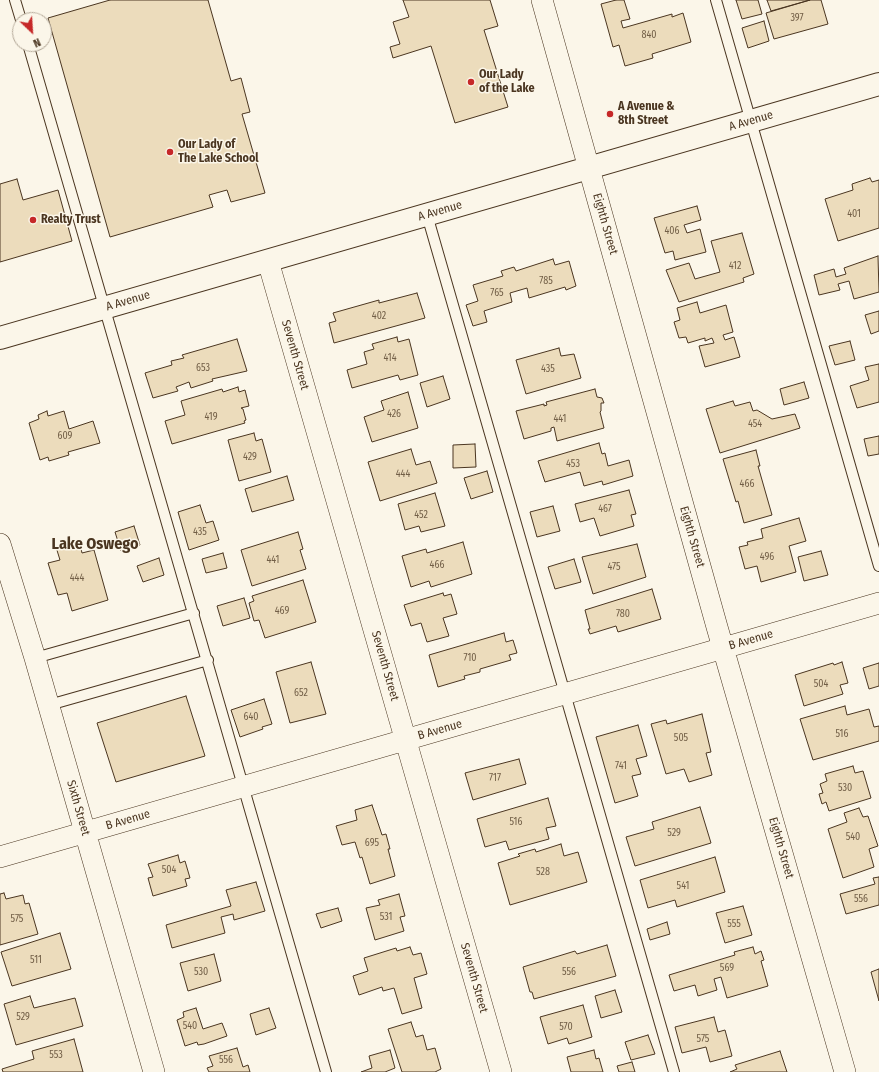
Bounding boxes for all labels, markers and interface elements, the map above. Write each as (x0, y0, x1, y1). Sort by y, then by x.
north arrow (12, 12, 52, 52)
house number: 397 (790, 12, 804, 24)
house number: 840 (641, 29, 657, 41)
text: N (31, 35, 43, 50)
place label: Our Lady of the Lake (479, 68, 534, 96)
marker: Our Lady of the Lake (466, 77, 476, 87)
place label: A Avenue & 8th Street (618, 100, 675, 128)
street label: A Avenue (727, 108, 775, 134)
marker: A Avenue & 8th Street (605, 109, 615, 119)
place label: Our Lady of The Lake School (178, 138, 259, 166)
marker: Our Lady of The Lake School (165, 147, 175, 157)
street label: Eighth Street (589, 192, 621, 256)
street label: A Avenue (416, 198, 464, 224)
house number: 401 (847, 208, 861, 220)
place label: Realty Trust (41, 213, 101, 227)
marker: Realty Trust (28, 215, 38, 225)
house number: 406 (664, 225, 680, 237)
house number: 412 (729, 260, 741, 272)
house number: 785 (539, 275, 553, 287)
house number: 765 (490, 287, 504, 299)
street label: A Avenue (104, 288, 152, 314)
house number: 402 (372, 310, 386, 322)
street label: Seventh Street (278, 318, 312, 392)
house number: 414 (383, 352, 397, 364)
house number: 653 (196, 362, 210, 374)
house number: 435 (541, 363, 555, 375)
house number: 426 (387, 408, 401, 420)
house number: 419 (204, 411, 218, 423)
house number: 441 (553, 413, 567, 425)
house number: 454 (748, 418, 762, 430)
house number: 609 (58, 430, 72, 442)
house number: 429 (243, 451, 257, 463)
house number: 453 (566, 458, 580, 470)
house number: 444 (396, 468, 410, 480)
house number: 466 (740, 478, 754, 490)
house number: 467 (598, 503, 612, 515)
street label: Eighth Street (676, 505, 708, 569)
house number: 452 (414, 509, 428, 521)
house number: 435 (193, 526, 207, 538)
district label: Lake Oswego (52, 535, 138, 555)
house number: 496 (760, 551, 774, 563)
house number: 441 (266, 554, 280, 566)
house number: 466 (430, 559, 444, 571)
house number: 475 (607, 561, 621, 573)
house number: 444 (70, 572, 84, 584)
house number: 469 (275, 605, 289, 617)
house number: 780 (616, 608, 630, 620)
street label: B Avenue (727, 627, 775, 653)
street label: Seventh Street (368, 629, 402, 703)
house number: 710 (463, 652, 477, 664)
house number: 504 (814, 678, 828, 690)
house number: 652 (294, 687, 308, 699)
house number: 640 (243, 711, 259, 723)
street label: B Avenue (416, 717, 464, 743)
house number: 516 (836, 728, 848, 740)
house number: 505 (674, 732, 688, 744)
house number: 741 (615, 760, 627, 772)
house number: 717 (489, 772, 501, 784)
street label: Sixth Street (63, 779, 93, 837)
house number: 530 (838, 782, 852, 794)
street label: B Avenue (104, 807, 152, 833)
house number: 516 (510, 816, 522, 828)
street label: Eighth Street (765, 816, 797, 880)
house number: 529 (667, 827, 681, 839)
house number: 540 (846, 831, 860, 843)
house number: 695 (365, 837, 379, 849)
house number: 504 (162, 864, 176, 876)
house number: 528 (536, 866, 550, 878)
house number: 541 (677, 880, 689, 892)
house number: 556 (854, 893, 868, 905)
house number: 531 (380, 911, 392, 923)
house number: 575 (11, 913, 23, 925)
house number: 555 (727, 918, 741, 930)
street label: Seventh Street (457, 941, 491, 1015)
house number: 511 (30, 954, 42, 966)
house number: 569 (720, 962, 734, 974)
house number: 530 (194, 966, 208, 978)
house number: 556 (562, 966, 576, 978)
house number: 529 (16, 1011, 30, 1023)
house number: 540 (183, 1020, 197, 1032)
house number: 570 (559, 1021, 573, 1033)
house number: 575 (697, 1033, 709, 1045)
house number: 553 (49, 1049, 63, 1061)
house number: 556 (219, 1054, 233, 1066)

